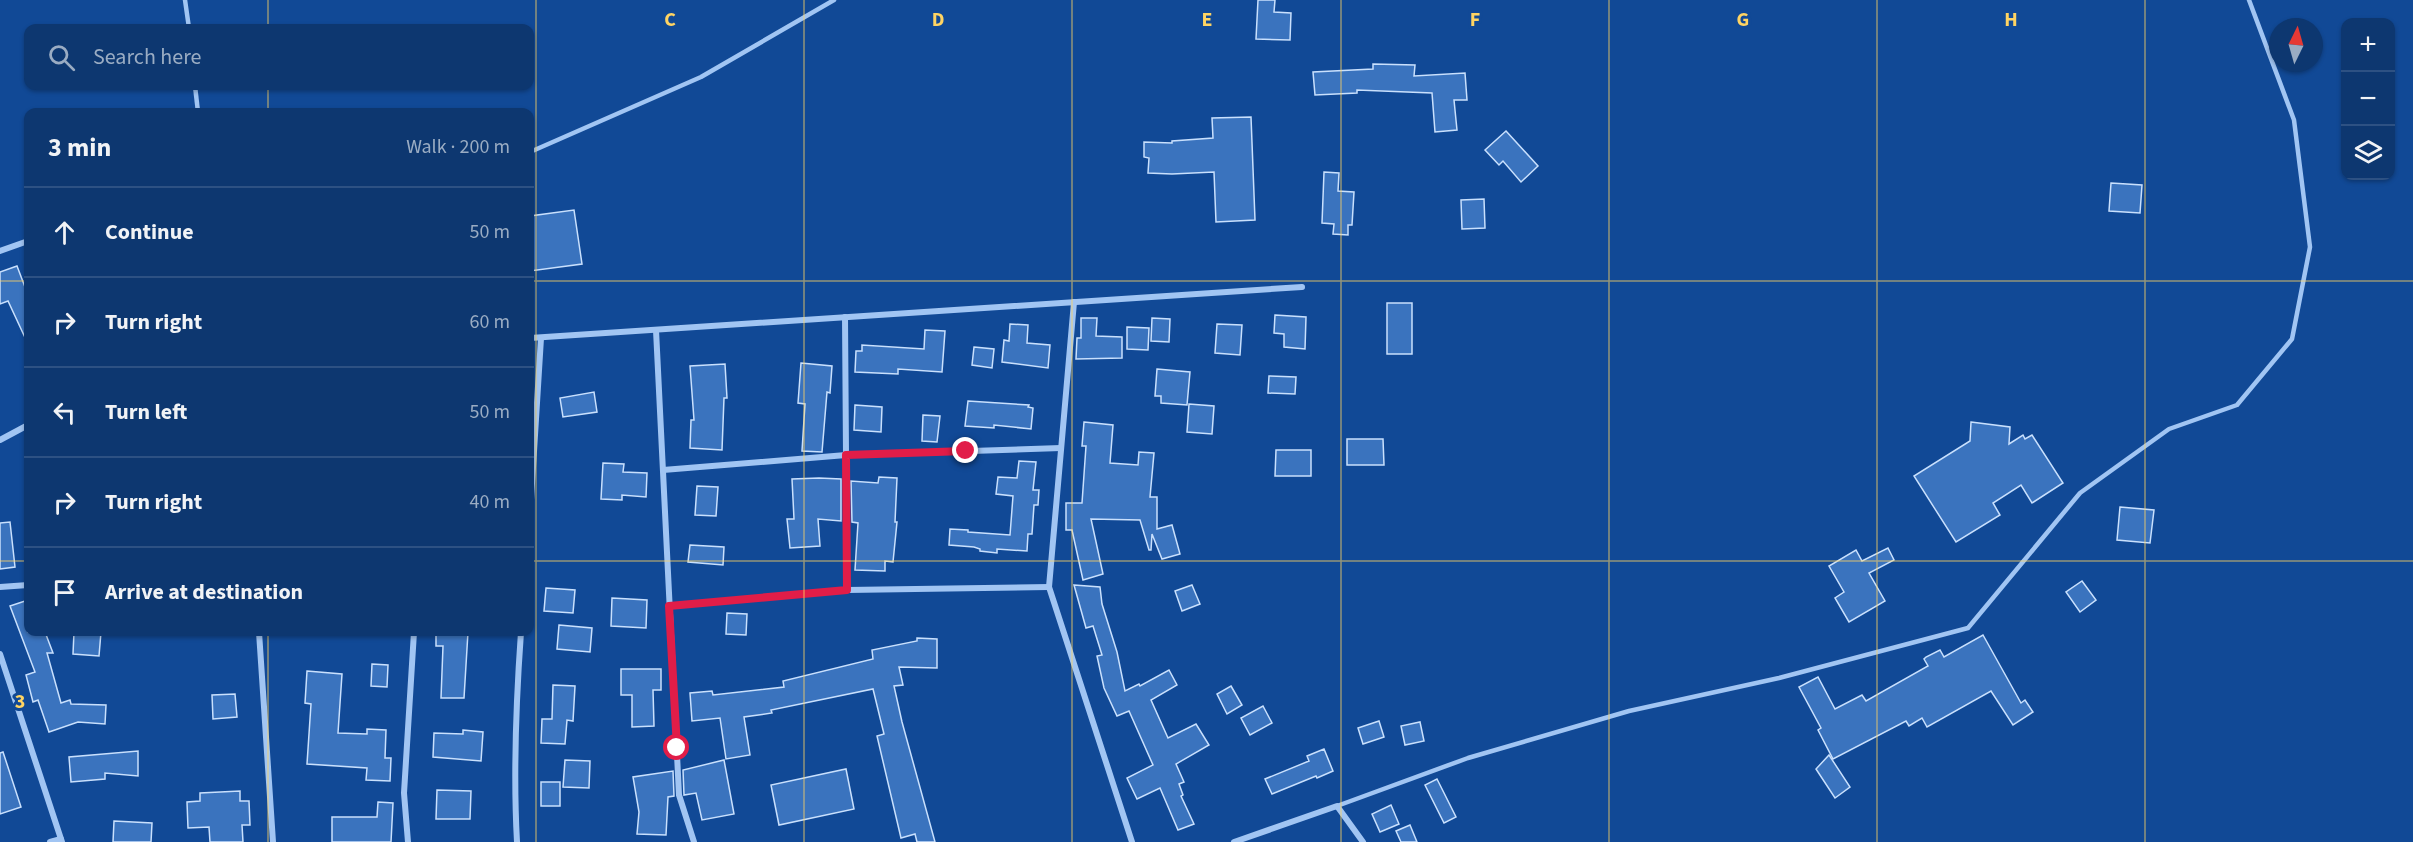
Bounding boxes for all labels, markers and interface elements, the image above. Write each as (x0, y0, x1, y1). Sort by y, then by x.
text: C (664, 6, 676, 34)
text: D (932, 6, 944, 34)
text: E (1202, 6, 1212, 34)
text: F (1470, 6, 1480, 34)
text: G (1737, 6, 1749, 34)
text: H (2004, 6, 2018, 34)
north arrow (2269, 18, 2323, 72)
map controls (2341, 18, 2395, 180)
button: + (2341, 18, 2395, 72)
search box (24, 24, 534, 90)
icon: search (45, 41, 78, 74)
text: Search here (93, 41, 201, 73)
button: − (2341, 72, 2395, 126)
button: layers (2341, 126, 2395, 180)
text: 3 min (48, 129, 111, 166)
text: Walk · 200 m (406, 133, 510, 161)
icon: ahead (48, 216, 81, 249)
text: Continue (105, 216, 194, 248)
text: 50 m (470, 218, 510, 246)
icon: right (48, 306, 81, 339)
text: Turn right (105, 306, 202, 338)
text: 60 m (470, 308, 510, 336)
icon: left (48, 396, 81, 429)
text: Turn left (105, 396, 187, 428)
text: 50 m (470, 398, 510, 426)
route end (952, 437, 978, 463)
icon: right (48, 486, 81, 519)
text: Turn right (105, 486, 202, 518)
text: 40 m (470, 488, 510, 516)
icon: arrive (48, 576, 81, 609)
text: Arrive at destination (105, 576, 303, 608)
text: 3 (15, 688, 25, 716)
route start (663, 734, 689, 760)

